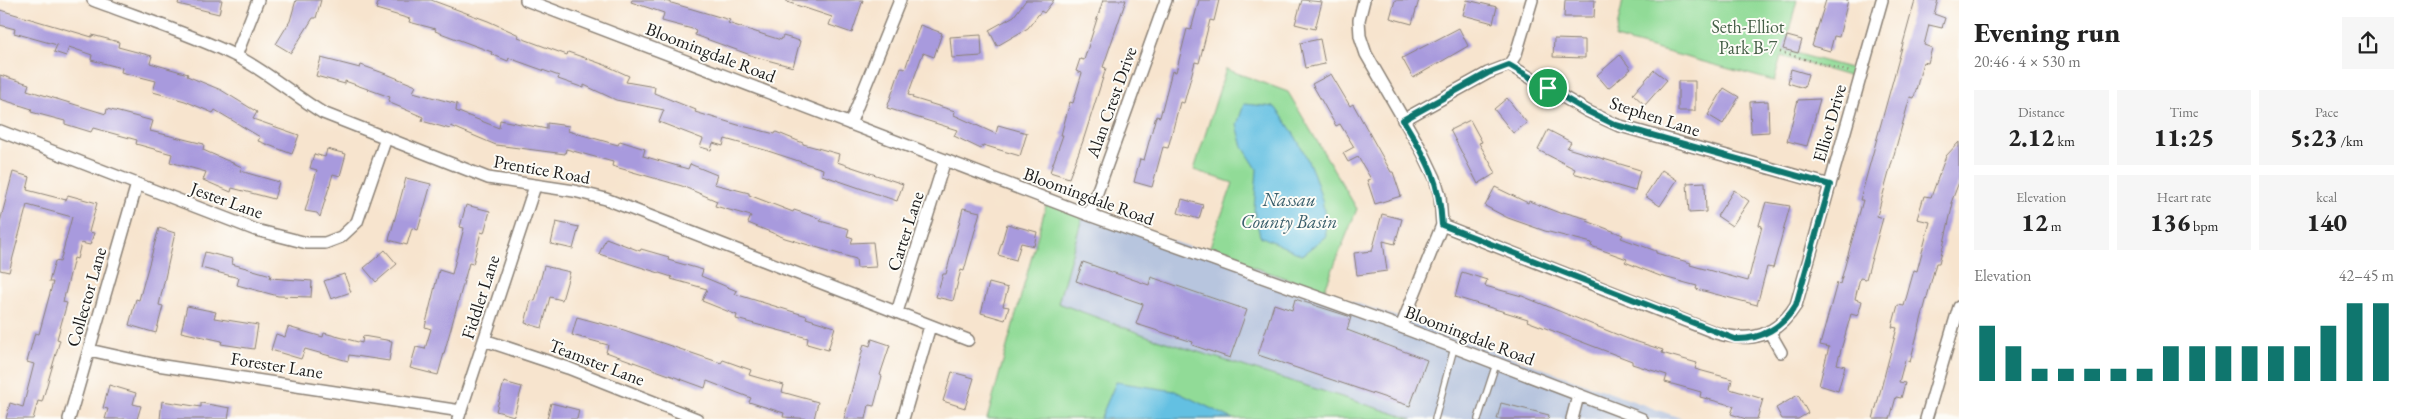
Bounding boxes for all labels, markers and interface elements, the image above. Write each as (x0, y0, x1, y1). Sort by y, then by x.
text: Evening run (1974, 14, 2120, 50)
park label: Seth-Elliot Park B-7 (1711, 15, 1785, 59)
street label: Bloomingdale Road (643, 17, 780, 88)
button: share (2342, 17, 2394, 69)
street label: Alan Crest Drive (1080, 43, 1142, 162)
text: 20:46 · 4 × 530 m (1974, 51, 2081, 72)
pin (1527, 67, 1569, 109)
icon: arrive (1534, 74, 1562, 102)
street label: Elliot Drive (1807, 81, 1851, 165)
street label: Stephen Lane (1607, 91, 1703, 141)
text: Distance (2018, 103, 2065, 121)
text: Time (2169, 103, 2199, 121)
text: Pace (2315, 103, 2338, 121)
text: 2.12 (2008, 121, 2055, 153)
text: 11:25 (2153, 121, 2215, 153)
text: 5:23 (2290, 121, 2338, 153)
text: km (2055, 132, 2075, 150)
text: /km (2338, 132, 2363, 150)
street label: Prentice Road (492, 149, 593, 189)
street label: Bloomingdale Road (1021, 162, 1158, 231)
street label: Jester Lane (186, 176, 266, 224)
water label: Nassau County Basin (1241, 187, 1337, 234)
street label: Carter Lane (881, 188, 929, 274)
text: Elevation (2016, 188, 2067, 206)
text: Heart rate (2157, 188, 2211, 206)
text: kcal (2316, 188, 2337, 206)
text: 12 (2021, 206, 2048, 238)
text: 136 (2150, 206, 2190, 238)
text: 140 (2306, 206, 2347, 238)
text: m (2048, 217, 2062, 235)
text: bpm (2190, 217, 2218, 235)
street label: Collector Lane (61, 245, 111, 349)
street label: Fiddler Lane (456, 252, 504, 342)
text: Elevation (1974, 265, 2032, 286)
text: 42–45 m (2339, 265, 2394, 286)
street label: Bloomingdale Road (1402, 300, 1539, 371)
street label: Teamster Lane (546, 333, 648, 391)
street label: Forester Lane (229, 346, 325, 384)

